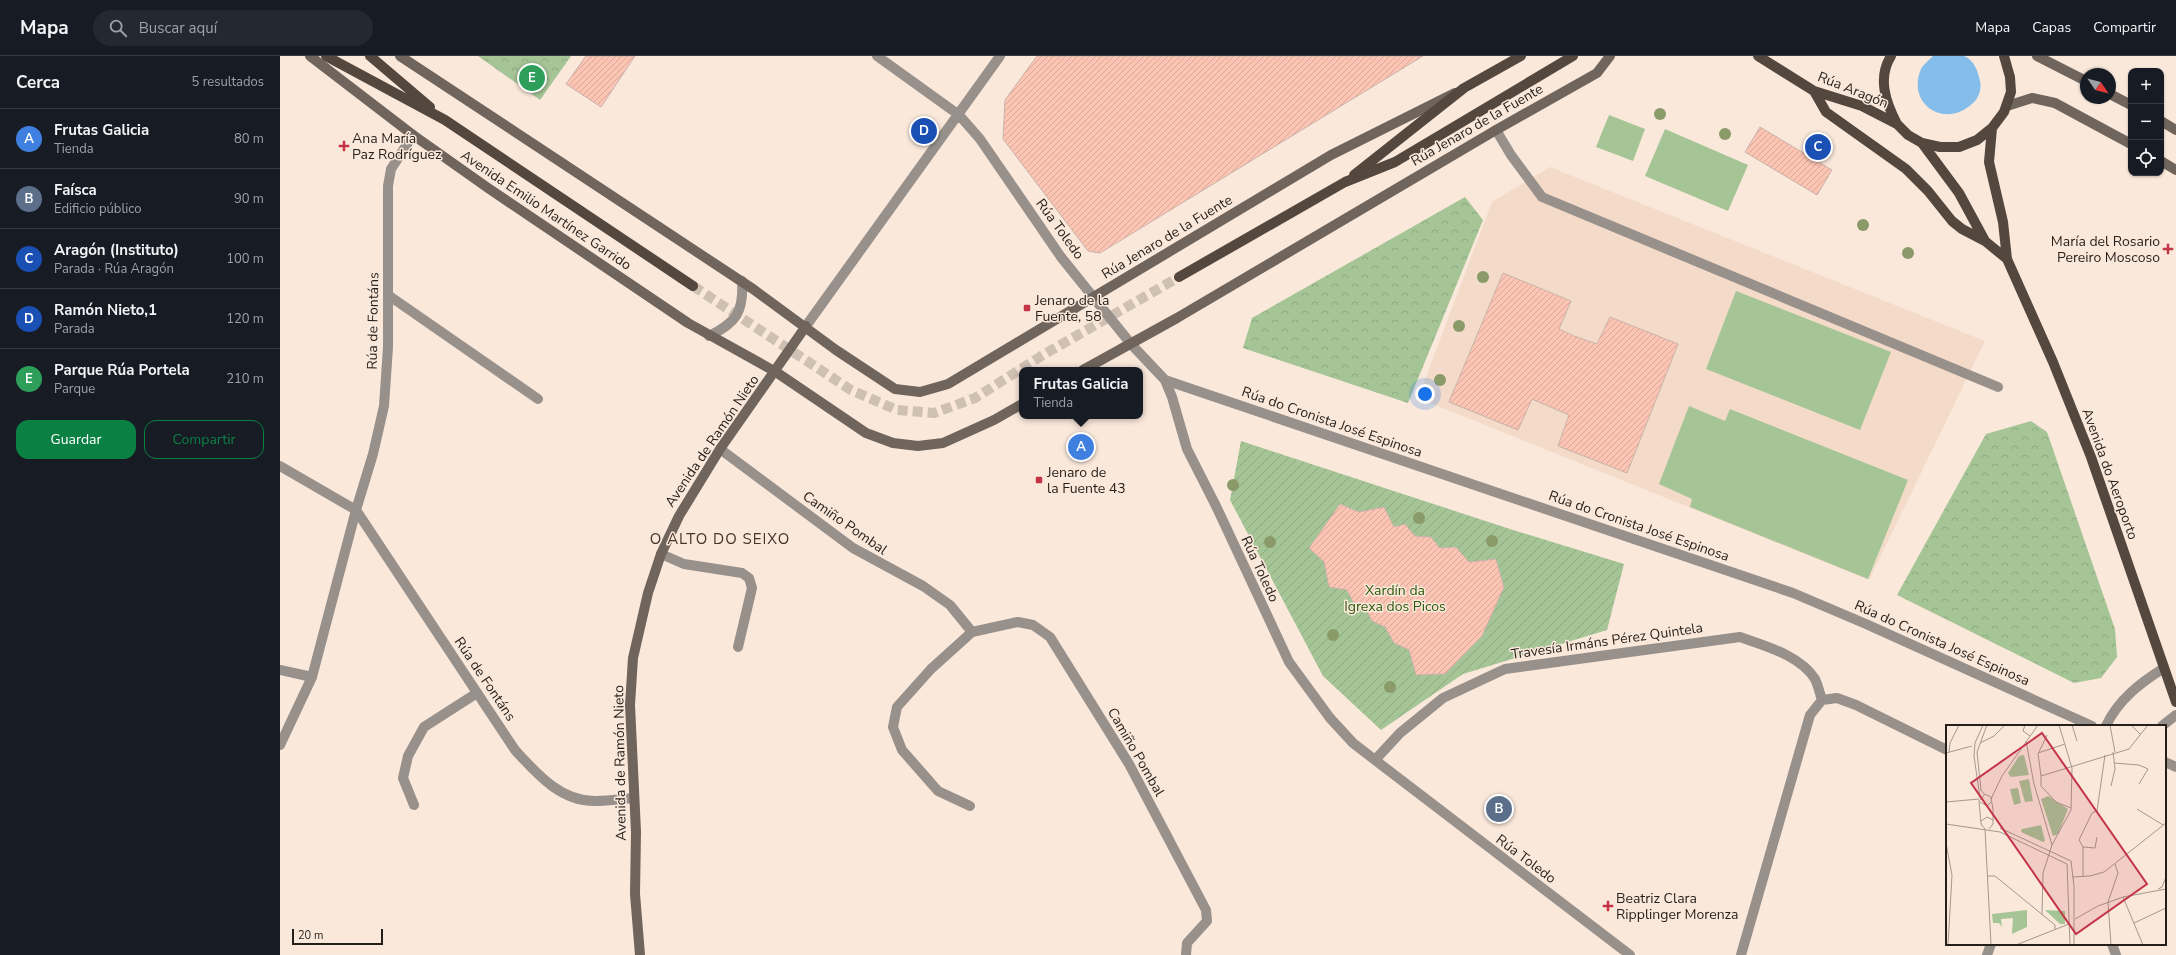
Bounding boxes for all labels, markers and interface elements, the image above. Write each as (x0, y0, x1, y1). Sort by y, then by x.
search box (93, 10, 373, 46)
text: Mapa (20, 15, 69, 41)
icon: search (107, 17, 129, 39)
text: Buscar aquí (139, 18, 217, 38)
text: Mapa (1975, 18, 2010, 37)
text: Capas (2032, 18, 2071, 37)
text: Compartir (2093, 18, 2156, 37)
pin: E (519, 63, 545, 93)
street label: Rúa Aragón (1815, 67, 1891, 113)
north arrow (2080, 68, 2116, 104)
map controls (2128, 68, 2164, 176)
button: + (2128, 68, 2164, 104)
text: Cerca (16, 71, 60, 94)
text: 5 resultados (192, 73, 264, 91)
street label: Rúa Jenaro de la Fuente (1408, 79, 1546, 171)
button: − (2128, 104, 2164, 140)
pin: D (911, 116, 937, 146)
text: Frutas Galicia (54, 120, 149, 140)
place label: Ana María Paz Rodríguez (352, 129, 442, 164)
text: A (24, 130, 34, 148)
text: 80 m (234, 130, 264, 148)
pin: C (1805, 132, 1831, 162)
text: Tienda (54, 140, 94, 158)
button: locate (2128, 140, 2164, 176)
marker: Ana María Paz Rodríguez (339, 141, 349, 151)
street label: Avenida Emilio Martínez Garrido (457, 146, 635, 275)
text: Faísca (54, 180, 97, 200)
text: B (25, 190, 33, 208)
text: 90 m (234, 190, 264, 208)
street label: Rúa Jenaro de la Fuente (1098, 190, 1236, 284)
street label: Rúa Toledo (1031, 195, 1089, 263)
text: Edificio público (54, 200, 141, 218)
place label: María del Rosario Pereiro Moscoso (2051, 232, 2160, 267)
text: Aragón (Instituto) (54, 240, 179, 260)
marker: María del Rosario Pereiro Moscoso (2163, 244, 2173, 254)
text: C (25, 250, 33, 268)
text: 100 m (226, 250, 264, 268)
text: Parada · Rúa Aragón (54, 260, 174, 278)
street label: Rúa de Fontáns (363, 272, 383, 370)
place label: Jenaro de la Fuente, 58 (1034, 291, 1109, 326)
text: Ramón Nieto,1 (54, 300, 157, 320)
marker: Jenaro de la Fuente, 58 (1022, 303, 1032, 313)
text: D (24, 310, 34, 328)
text: 120 m (226, 310, 264, 328)
text: Parada (54, 320, 95, 338)
text: Parque Rúa Portela (54, 360, 190, 380)
popup (1019, 367, 1143, 419)
text: E (25, 370, 33, 388)
text: 210 m (226, 370, 264, 388)
street label: Avenida de Ramón Nieto (661, 371, 764, 511)
text: Frutas Galicia (1033, 374, 1129, 394)
text: Parque (54, 380, 95, 398)
street label: Rúa do Cronista José Espinosa (1239, 382, 1425, 462)
your location (1415, 384, 1435, 404)
text: Tienda (1033, 394, 1073, 412)
street label: Avenida do Aeroporto (2077, 406, 2143, 543)
button: Guardar (16, 420, 136, 459)
button: Compartir (144, 420, 264, 459)
pin: A (1068, 432, 1094, 462)
place label: Jenaro de la Fuente 43 (1046, 463, 1126, 498)
marker: Jenaro de la Fuente 43 (1034, 475, 1044, 485)
street label: Rúa do Cronista José Espinosa (1546, 486, 1732, 566)
street label: Camiño Pombal (799, 487, 892, 560)
district label: O ALTO DO SEIXO (650, 529, 790, 549)
street label: Rúa Toledo (1236, 533, 1284, 605)
park label: Xardín da Igrexa dos Picos (1344, 581, 1446, 616)
street label: Rúa do Cronista José Espinosa (1851, 596, 2033, 690)
street label: Travesía Irmáns Pérez Quintela (1510, 618, 1704, 664)
street label: Rúa de Fontáns (450, 633, 520, 725)
street label: Avenida de Ramón Nieto (609, 685, 631, 841)
street label: Camiño Pombal (1103, 704, 1169, 800)
inset map (1946, 725, 2166, 945)
pin: B (1486, 794, 1512, 824)
street label: Rúa Toledo (1492, 830, 1560, 888)
place label: Beatriz Clara Ripplinger Morenza (1616, 889, 1738, 924)
marker: Beatriz Clara Ripplinger Morenza (1603, 901, 1613, 911)
scale bar (292, 927, 383, 946)
text: 20 m (298, 928, 323, 943)

